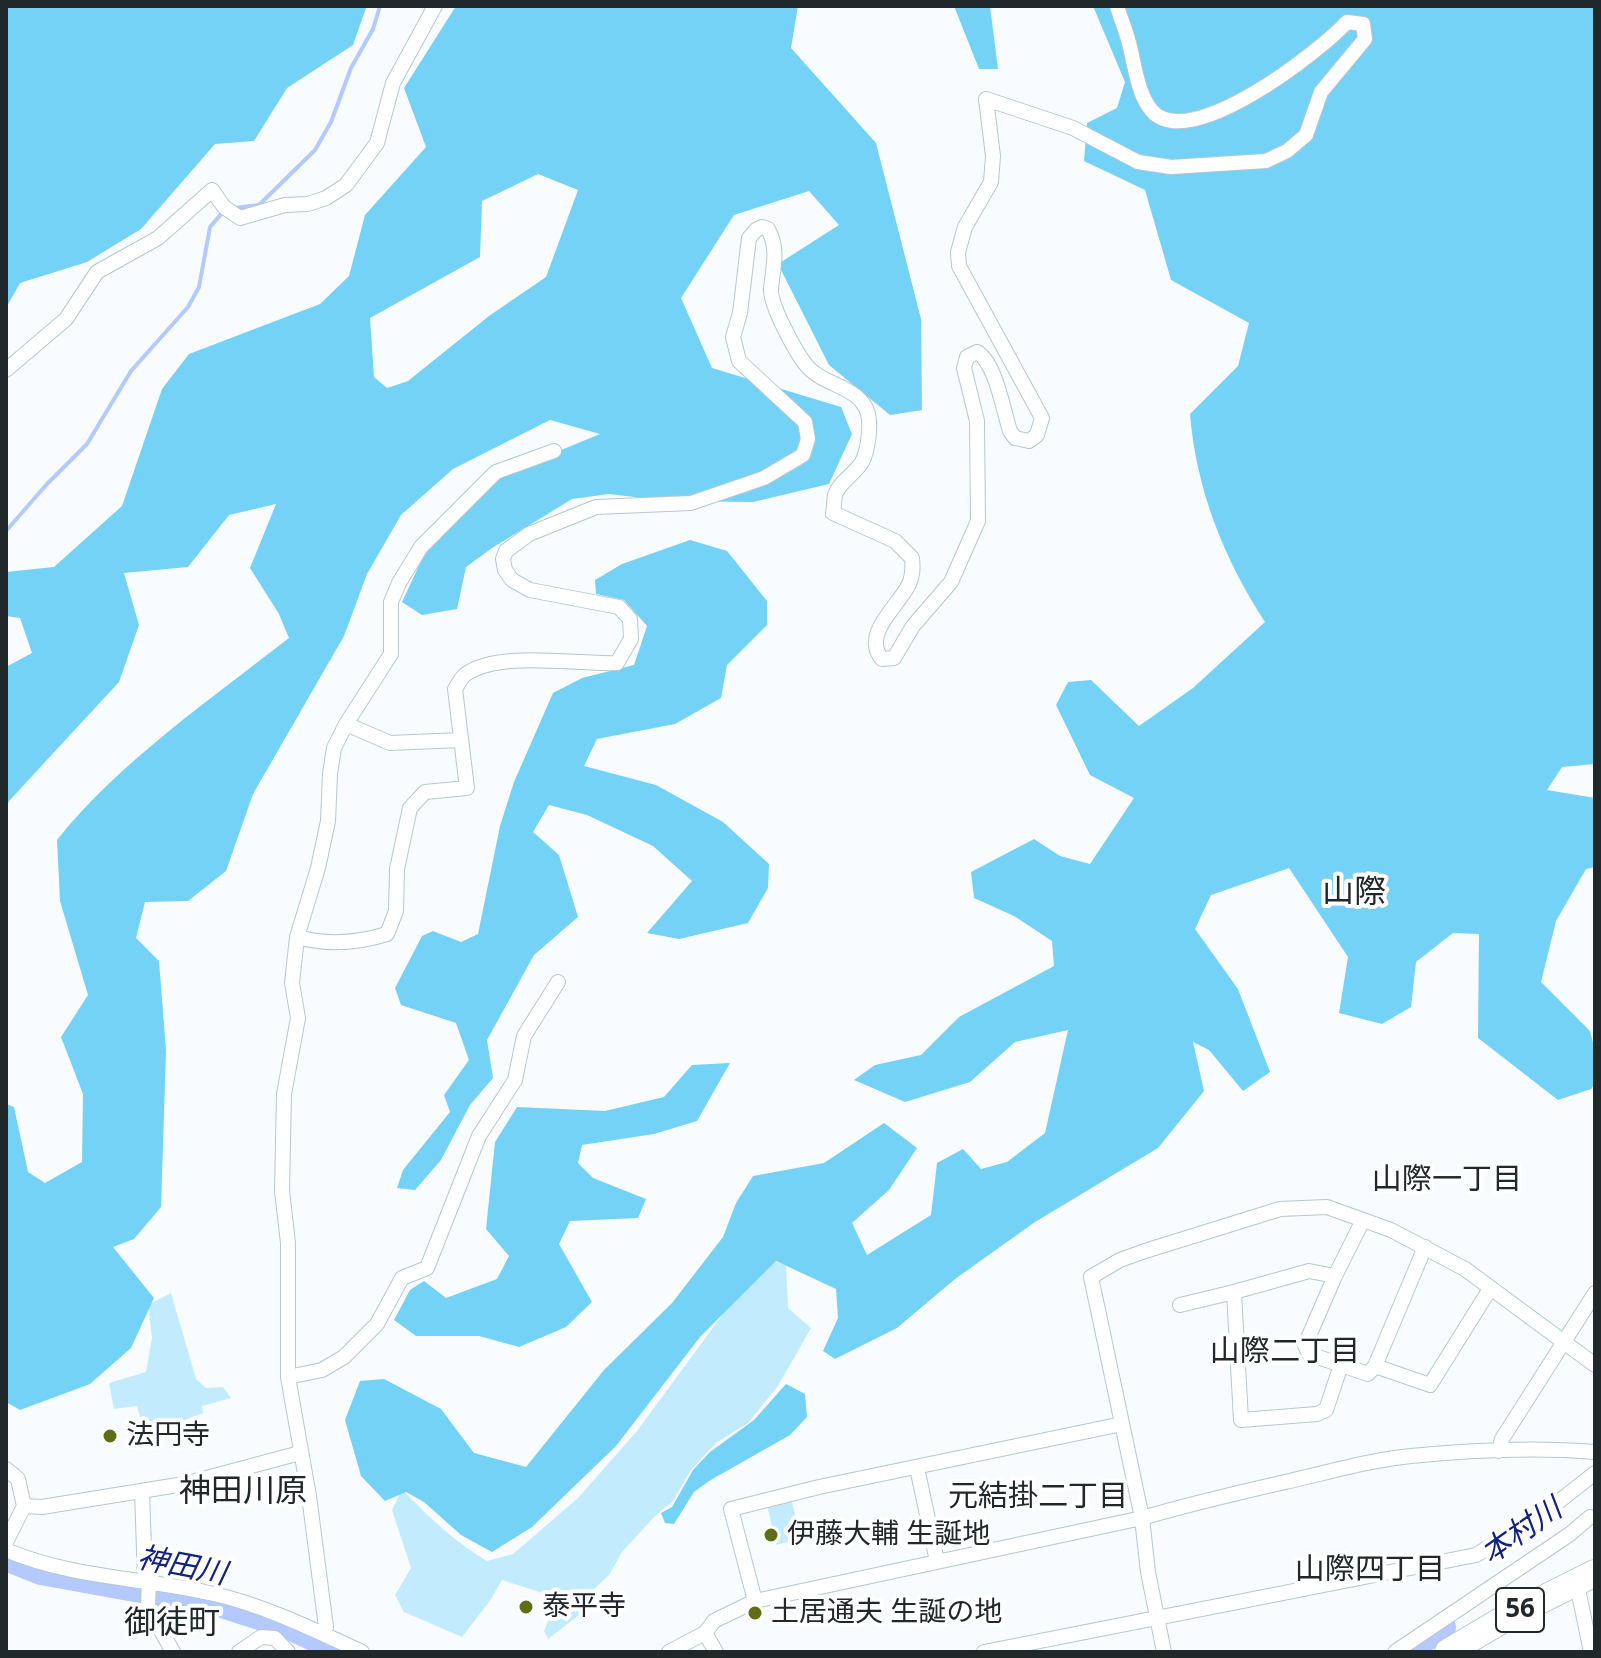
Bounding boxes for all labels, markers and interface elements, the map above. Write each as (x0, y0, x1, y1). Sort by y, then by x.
district label: 山際 (1322, 874, 1386, 912)
district label: 山際一丁目 (1372, 1162, 1522, 1198)
district label: 山際二丁目 (1210, 1334, 1360, 1370)
place label: 法円寺 (126, 1419, 210, 1453)
marker: 法円寺 (101, 1427, 119, 1445)
district label: 神田川原 (179, 1473, 307, 1511)
district label: 元結掛二丁目 (948, 1479, 1128, 1515)
water label: 本村川 (1475, 1491, 1569, 1573)
place label: 伊藤大輔 生誕地 (787, 1518, 990, 1552)
marker: 伊藤大輔 生誕地 (762, 1526, 780, 1544)
water label: 神田川 (134, 1541, 230, 1593)
district label: 山際四丁目 (1295, 1552, 1445, 1588)
road number: 56 (1496, 1588, 1544, 1632)
place label: 泰平寺 (542, 1590, 626, 1624)
place label: 土居通夫 生誕の地 (771, 1596, 1002, 1630)
marker: 泰平寺 (517, 1598, 535, 1616)
marker: 土居通夫 生誕の地 (746, 1604, 764, 1622)
district label: 御徒町 (124, 1605, 220, 1643)

